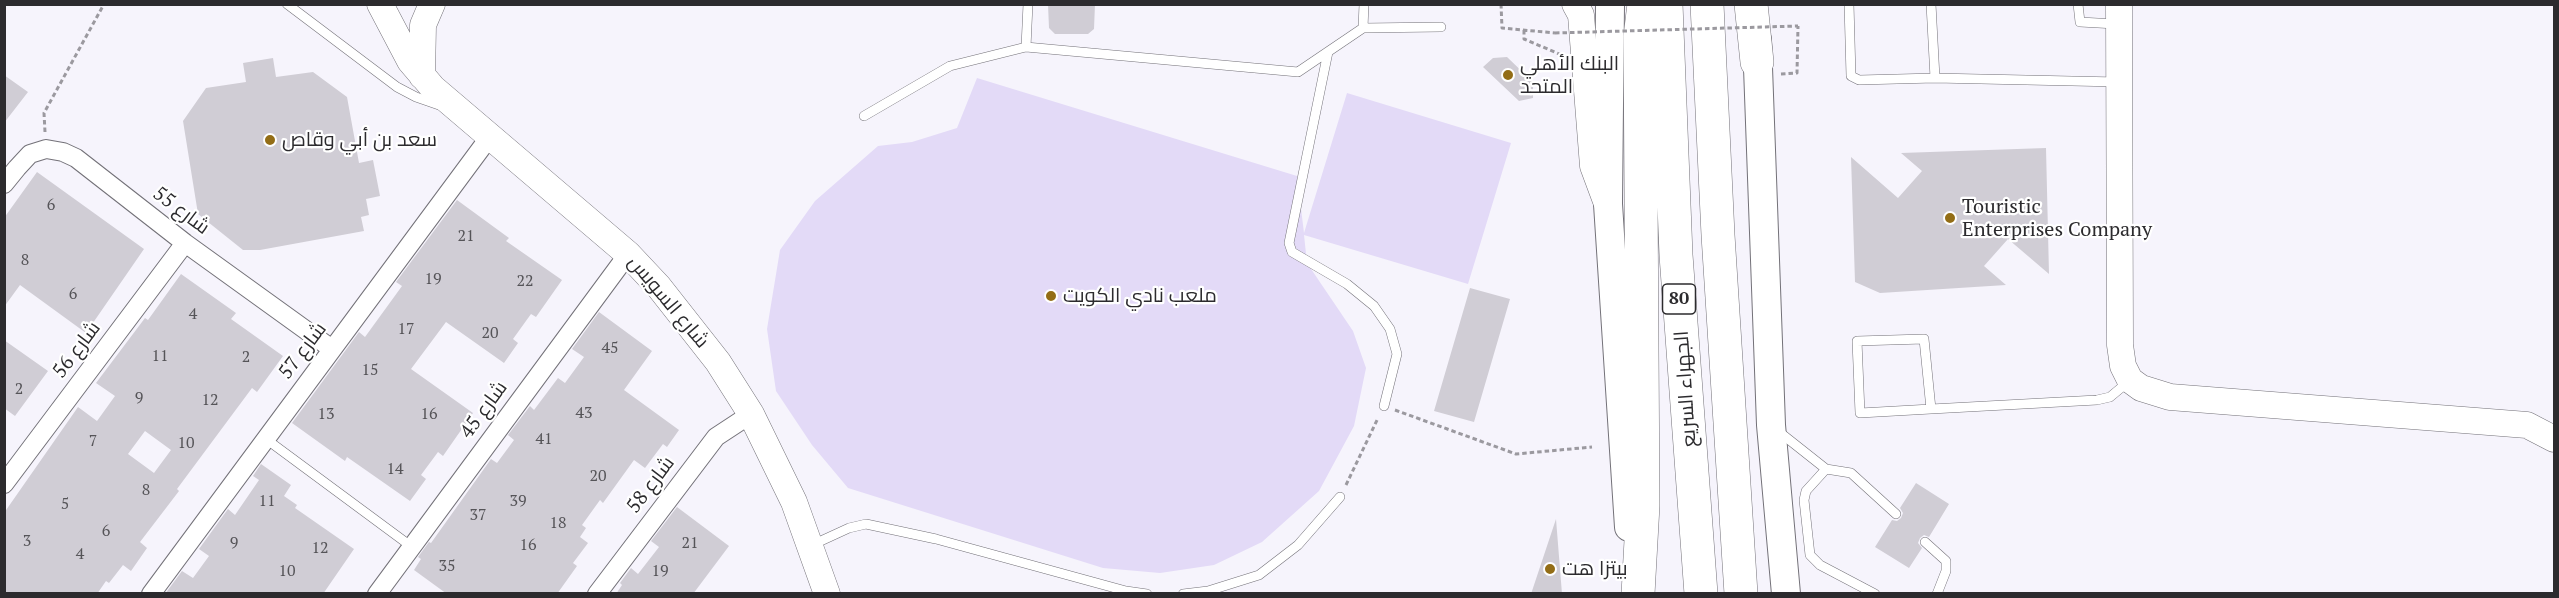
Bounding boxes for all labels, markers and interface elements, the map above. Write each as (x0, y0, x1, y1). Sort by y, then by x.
place label: البنك الأهلي المتحد (1520, 52, 1619, 99)
marker: البنك الأهلي المتحد (1501, 68, 1515, 82)
place label: سعد بن أبي وقاص (282, 128, 437, 152)
marker: سعد بن أبي وقاص (263, 133, 277, 147)
street label: شارع 55 (148, 182, 214, 240)
house number: 6 (47, 195, 55, 215)
place label: Touristic Enterprises Company (1962, 195, 2152, 242)
marker: Touristic Enterprises Company (1943, 211, 1957, 225)
house number: 21 (457, 226, 475, 246)
house number: 8 (21, 250, 29, 270)
street label: شارع السويس (622, 251, 714, 353)
house number: 19 (424, 269, 442, 289)
house number: 22 (516, 271, 534, 291)
house number: 6 (69, 284, 77, 304)
place label: ملعب نادي الكويت (1063, 284, 1217, 308)
road number: 80 (1662, 284, 1696, 314)
marker: ملعب نادي الكويت (1044, 289, 1058, 303)
house number: 4 (189, 304, 197, 324)
street label: شارع 56 (48, 317, 106, 383)
street label: شارع 57 (274, 318, 332, 384)
house number: 17 (397, 319, 415, 339)
house number: 20 (481, 323, 499, 343)
street label: الجهراء السريع (1670, 330, 1702, 448)
house number: 45 (601, 338, 619, 358)
house number: 11 (151, 346, 169, 366)
house number: 2 (242, 347, 250, 367)
house number: 15 (361, 360, 379, 380)
street label: شارع 45 (455, 377, 513, 443)
house number: 2 (15, 379, 23, 399)
house number: 9 (135, 388, 143, 408)
house number: 12 (201, 390, 219, 410)
house number: 43 (575, 403, 593, 423)
house number: 13 (317, 404, 335, 424)
house number: 16 (420, 404, 438, 424)
house number: 41 (535, 429, 553, 449)
house number: 7 (89, 431, 97, 451)
house number: 10 (177, 433, 195, 453)
street label: شارع 58 (622, 452, 680, 518)
house number: 14 (386, 459, 404, 479)
house number: 20 (589, 466, 607, 486)
house number: 8 (142, 480, 150, 500)
house number: 11 (258, 491, 276, 511)
house number: 39 (509, 491, 527, 511)
house number: 5 (61, 494, 69, 514)
house number: 37 (469, 505, 487, 525)
house number: 18 (549, 513, 567, 533)
house number: 6 (102, 521, 110, 541)
house number: 3 (23, 531, 31, 551)
house number: 9 (230, 533, 238, 553)
house number: 21 (681, 533, 699, 553)
house number: 16 (519, 535, 537, 555)
house number: 12 (311, 538, 329, 558)
house number: 4 (76, 544, 84, 564)
house number: 35 (438, 556, 456, 576)
place label: بيتزا هت (1562, 557, 1628, 581)
house number: 10 (278, 561, 296, 581)
house number: 19 (651, 561, 669, 581)
marker: بيتزا هت (1543, 562, 1557, 576)

